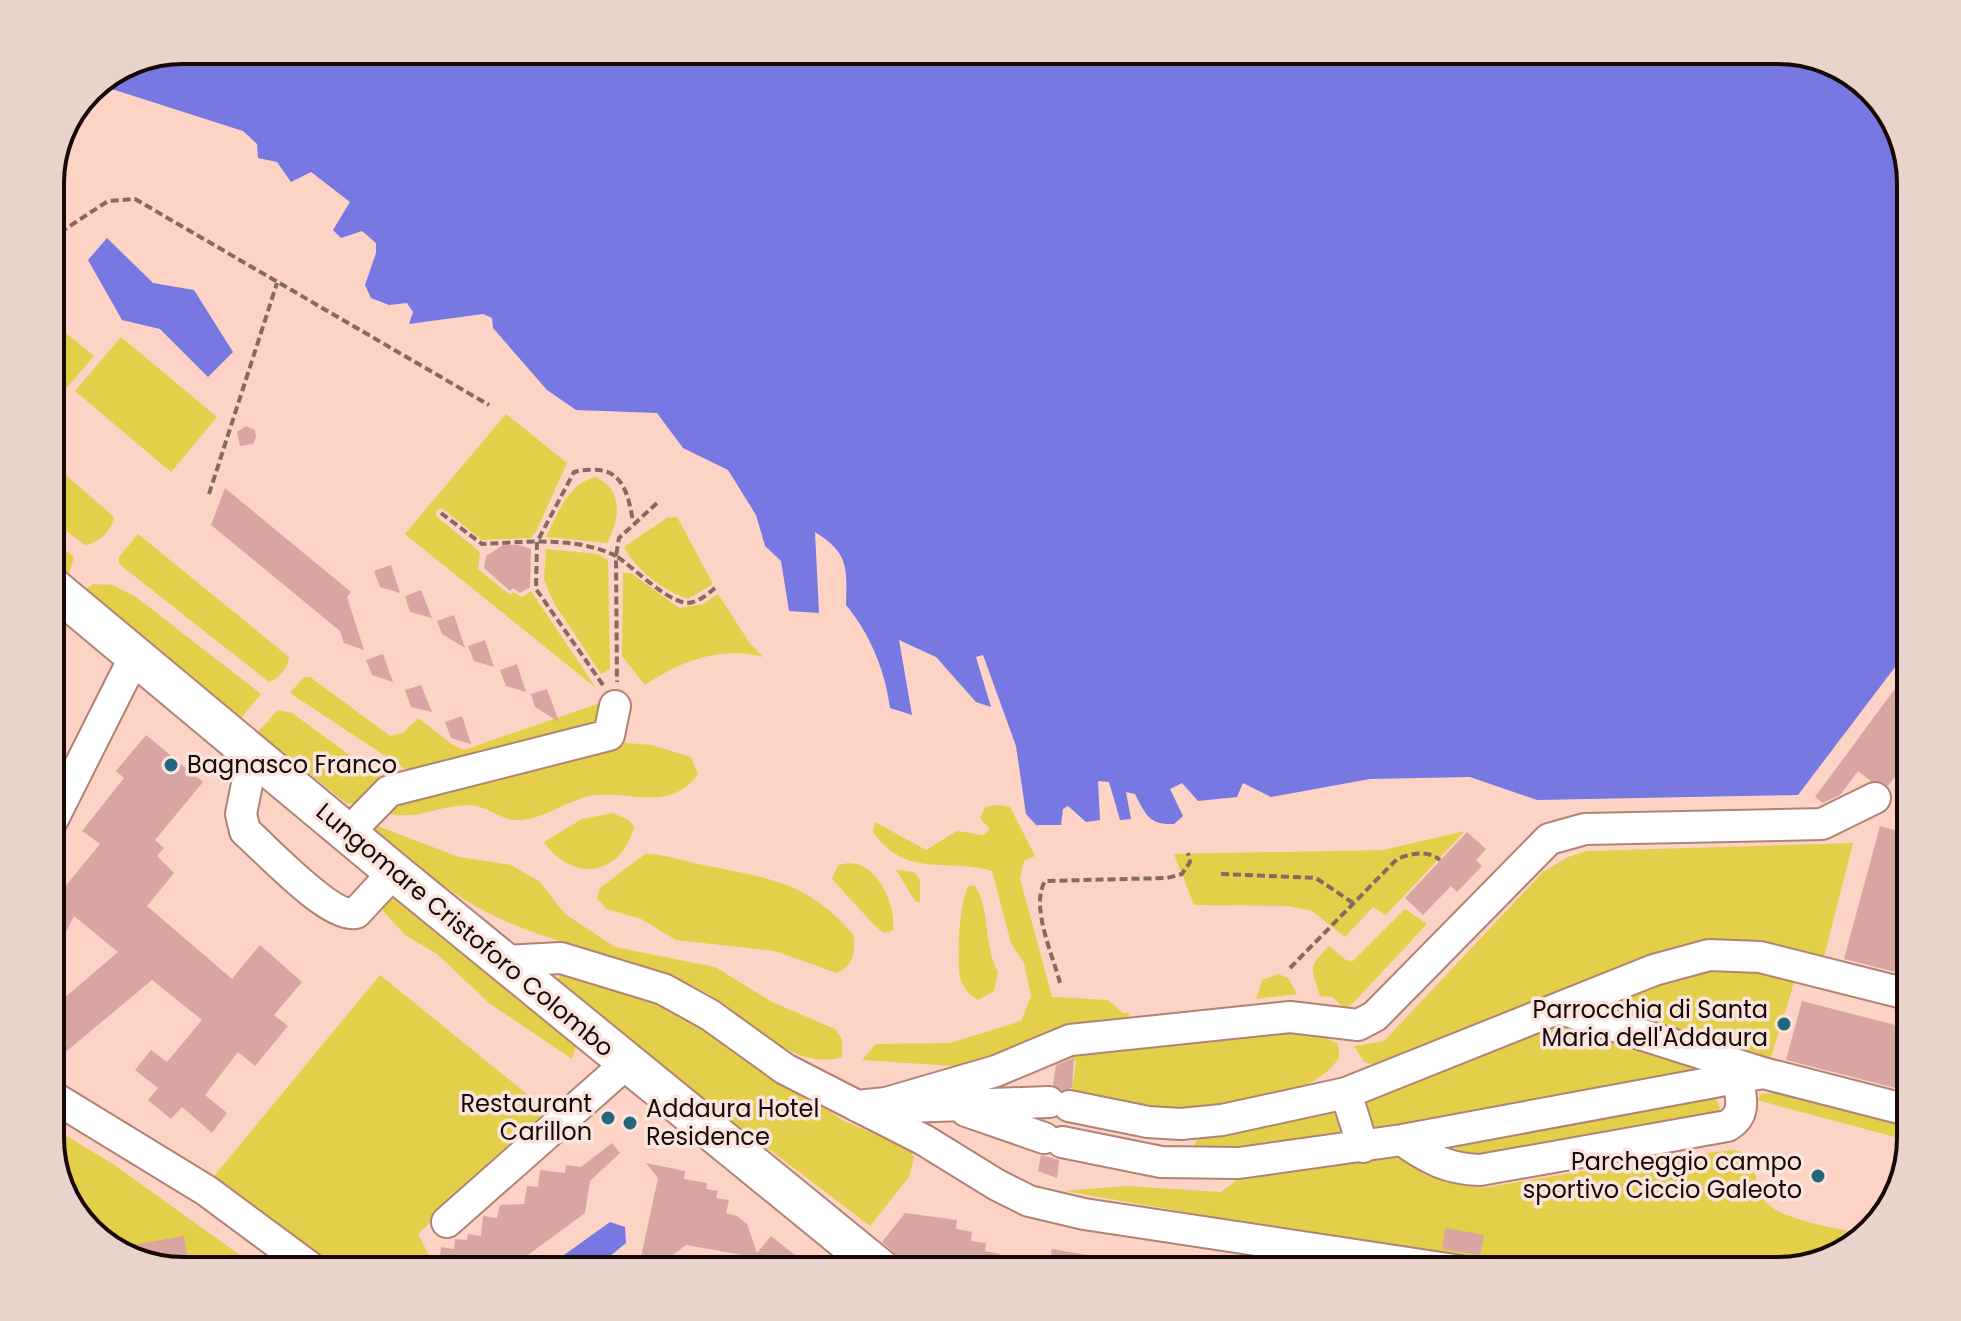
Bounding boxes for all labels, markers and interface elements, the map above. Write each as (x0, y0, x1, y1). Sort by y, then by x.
place label: Bagnasco Franco (187, 748, 397, 781)
marker: Bagnasco Franco (162, 756, 180, 774)
street label: Lungomare Cristoforo Colombo (309, 795, 621, 1064)
place label: Parrocchia di Santa Maria dell'Addaura (1532, 993, 1768, 1054)
marker: Parrocchia di Santa Maria dell'Addaura (1775, 1015, 1793, 1033)
place label: Restaurant Carillon (460, 1087, 592, 1148)
place label: Addaura Hotel Residence (646, 1092, 819, 1153)
marker: Restaurant Carillon (599, 1109, 617, 1127)
marker: Addaura Hotel Residence (621, 1114, 639, 1132)
place label: Parcheggio campo sportivo Ciccio Galeoto (1523, 1145, 1802, 1206)
marker: Parcheggio campo sportivo Ciccio Galeoto (1809, 1167, 1827, 1185)

